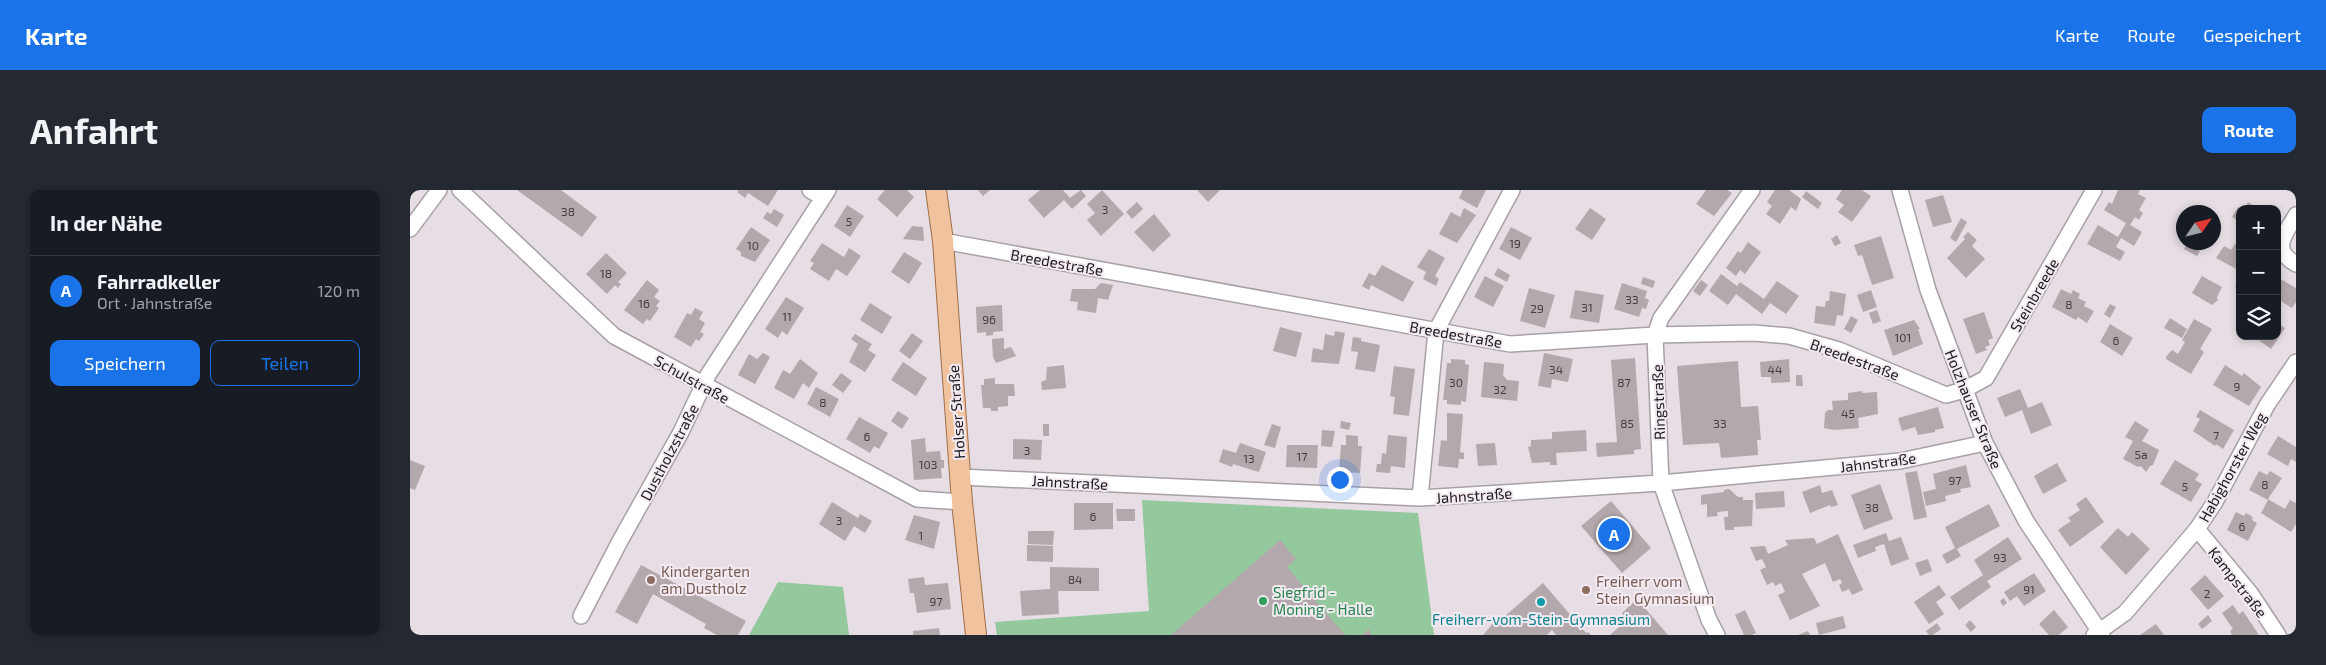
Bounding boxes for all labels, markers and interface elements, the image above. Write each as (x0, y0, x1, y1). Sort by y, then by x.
text: Karte (25, 21, 88, 50)
text: Karte (2055, 24, 2099, 46)
text: Route (2127, 24, 2175, 46)
text: Gespeichert (2203, 24, 2301, 46)
button: Route (2202, 107, 2296, 153)
text: Anfahrt (30, 109, 158, 151)
house number: 3 (1102, 202, 1108, 216)
house number: 38 (561, 204, 575, 218)
north arrow (2176, 205, 2221, 250)
map controls (2236, 205, 2281, 340)
button: + (2236, 205, 2281, 250)
text: In der Nähe (50, 210, 162, 235)
house number: 5 (846, 214, 852, 228)
house number: 19 (1509, 236, 1521, 250)
house number: 10 (747, 238, 759, 252)
street label: Breedestraße (1009, 245, 1105, 279)
button: − (2236, 250, 2281, 295)
street label: Steinbreede (2006, 255, 2062, 335)
house number: 18 (600, 266, 612, 280)
text: Fahrradkeller (97, 270, 220, 293)
text: A (61, 281, 71, 300)
text: 120 m (317, 281, 360, 300)
house number: 33 (1625, 292, 1639, 306)
text: Ort · Jahnstraße (97, 293, 212, 312)
button: layers (2236, 295, 2281, 340)
house number: 16 (638, 296, 650, 310)
house number: 8 (2065, 297, 2073, 311)
house number: 31 (1581, 300, 1593, 314)
house number: 29 (1530, 301, 1544, 315)
house number: 11 (782, 309, 792, 323)
house number: 96 (982, 312, 996, 326)
street label: Breedestraße (1408, 317, 1504, 351)
house number: 101 (1895, 330, 1911, 344)
house number: 6 (2113, 333, 2120, 347)
street label: Breedestraße (1808, 335, 1902, 383)
button: Speichern (50, 340, 200, 386)
button: Teilen (210, 340, 360, 386)
street label: Holzhauser Straße (1942, 347, 2006, 471)
street label: Schulstraße (651, 351, 733, 407)
house number: 34 (1549, 362, 1563, 376)
house number: 44 (1768, 362, 1782, 376)
street label: Holser Straße (944, 364, 968, 460)
street label: Ringstraße (1648, 364, 1668, 440)
house number: 30 (1449, 375, 1463, 389)
house number: 87 (1617, 375, 1631, 389)
house number: 9 (2234, 379, 2241, 393)
house number: 32 (1493, 382, 1507, 396)
house number: 8 (819, 395, 827, 409)
street label: Dustholzstraße (636, 401, 702, 503)
house number: 45 (1841, 406, 1855, 420)
street label: Habighorster Weg (2194, 408, 2270, 525)
house number: 85 (1620, 416, 1634, 430)
house number: 33 (1713, 416, 1727, 430)
house number: 7 (2213, 428, 2219, 442)
house number: 6 (864, 429, 871, 443)
house number: 3 (1024, 443, 1030, 457)
house number: 5a (2134, 447, 2148, 461)
street label: Jahnstraße (1839, 448, 1917, 476)
house number: 17 (1297, 449, 1307, 463)
house number: 13 (1243, 451, 1255, 465)
house number: 103 (919, 457, 937, 471)
your location (1327, 467, 1353, 493)
street label: Jahnstraße (1031, 471, 1109, 493)
house number: 97 (1948, 473, 1962, 487)
house number: 8 (2261, 477, 2269, 491)
house number: 5 (2182, 479, 2188, 493)
street label: Jahnstraße (1435, 483, 1513, 507)
house number: 38 (1865, 500, 1879, 514)
house number: 6 (1090, 509, 1097, 523)
house number: 3 (836, 513, 842, 527)
pin: A (1598, 515, 1630, 553)
house number: 6 (2239, 519, 2246, 533)
house number: 1 (919, 528, 923, 542)
street label: Kampstraße (2205, 543, 2271, 621)
house number: 93 (1993, 550, 2007, 564)
place label: Kindergarten am Dustholz (661, 562, 750, 597)
house number: 84 (1068, 572, 1082, 586)
place label: Freiherr vom Stein Gymnasium (1596, 572, 1714, 607)
marker: Kindergarten am Dustholz (645, 574, 657, 586)
house number: 91 (2023, 582, 2035, 596)
place label: Siegfrid - Moning - Halle (1273, 583, 1373, 618)
marker: Freiherr vom Stein Gymnasium (1580, 584, 1592, 596)
house number: 2 (2204, 586, 2211, 600)
house number: 97 (929, 594, 943, 608)
marker: Siegfrid - Moning - Halle (1257, 595, 1269, 607)
marker: Freiherr-vom-Stein-Gymnasium (1535, 596, 1547, 608)
place label: Freiherr-vom-Stein-Gymnasium (1432, 610, 1650, 628)

